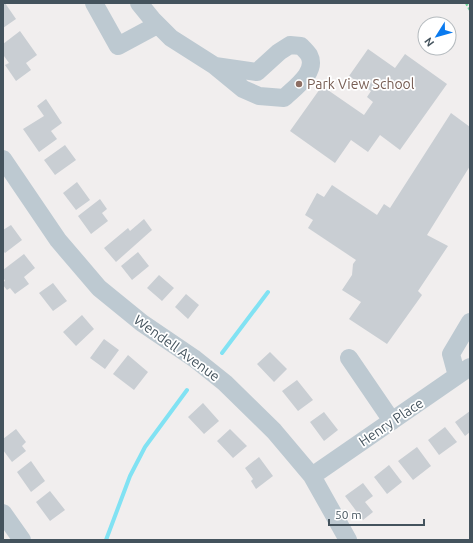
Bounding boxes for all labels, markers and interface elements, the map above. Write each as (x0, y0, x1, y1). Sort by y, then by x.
north arrow (417, 16, 457, 56)
text: N (422, 35, 436, 49)
place label: Park View School (307, 76, 415, 92)
marker: Park View School (294, 79, 304, 89)
street label: Wendell Avenue (131, 312, 223, 384)
street label: Henry Place (356, 395, 426, 449)
scale bar (329, 501, 424, 527)
text: 50 m (335, 508, 362, 521)

